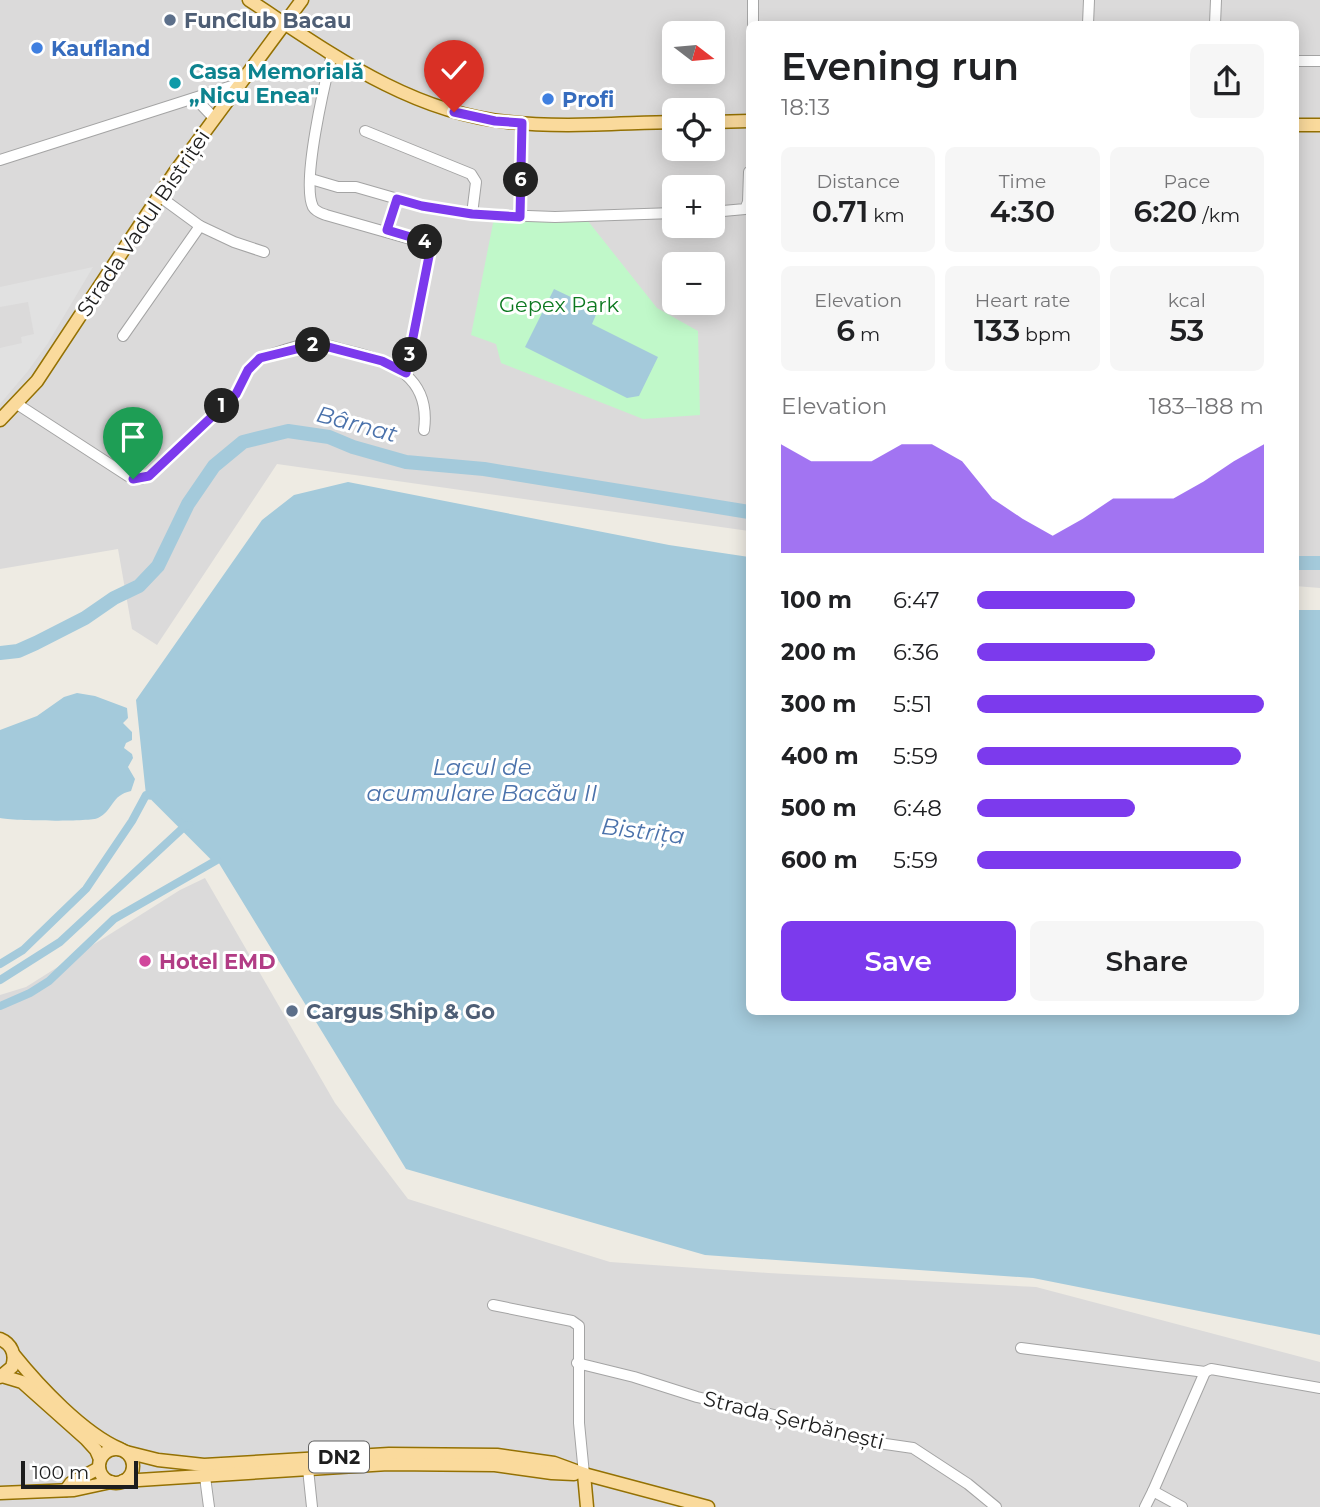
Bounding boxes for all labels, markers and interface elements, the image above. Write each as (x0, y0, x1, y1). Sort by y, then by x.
place label: FunClub Bacau (184, 8, 351, 33)
marker: FunClub Bacau (162, 12, 178, 28)
north arrow (662, 21, 724, 84)
map controls (662, 21, 725, 315)
place label: Kaufland (51, 36, 150, 61)
marker: Kaufland (29, 40, 45, 56)
pin (424, 40, 484, 112)
text: Evening run (781, 43, 1019, 90)
button: share (1190, 44, 1264, 118)
icon: check (435, 51, 473, 89)
place label: Casa Memorială „Nicu Enea" (189, 59, 364, 108)
marker: Casa Memorială „Nicu Enea" (167, 75, 183, 91)
place label: Profi (562, 87, 614, 112)
marker: Profi (540, 91, 556, 107)
text: 18:13 (781, 93, 830, 121)
button: locate (662, 98, 725, 161)
street label: Strada Vadul Bistriței (71, 125, 216, 321)
pin: 6 (504, 162, 538, 198)
text: 6 (514, 168, 527, 191)
text: Distance (816, 170, 900, 193)
text: Time (999, 170, 1046, 193)
text: Pace (1164, 170, 1210, 193)
button: + (662, 175, 725, 238)
text: 0.71 (812, 193, 868, 230)
text: 4:30 (990, 193, 1055, 230)
text: 6:20 (1134, 193, 1197, 230)
text: km (868, 204, 905, 227)
text: /km (1197, 204, 1240, 227)
pin: 4 (408, 224, 442, 260)
text: 4 (418, 230, 431, 253)
button: − (662, 252, 725, 315)
text: Elevation (814, 289, 902, 312)
text: Heart rate (975, 289, 1070, 312)
text: kcal (1168, 289, 1206, 312)
park label: Gepex Park (499, 292, 620, 317)
text: 6 (836, 312, 855, 349)
text: 133 (974, 312, 1020, 349)
text: 53 (1169, 312, 1204, 349)
text: m (855, 323, 880, 346)
text: bpm (1020, 323, 1071, 346)
pin: 2 (296, 328, 330, 362)
text: 2 (307, 333, 318, 356)
pin: 3 (392, 338, 428, 372)
text: 3 (404, 343, 415, 366)
pin: 1 (204, 388, 240, 424)
text: Elevation (781, 392, 887, 420)
text: 183–188 m (1149, 392, 1264, 420)
text: 1 (218, 394, 225, 417)
water label: Bârnat (314, 400, 401, 448)
pin (103, 407, 163, 479)
icon: arrive (114, 418, 152, 456)
text: 100 m (781, 586, 852, 614)
text: 6:47 (893, 586, 940, 614)
text: 200 m (781, 638, 856, 666)
text: 6:36 (893, 638, 939, 666)
text: 300 m (781, 690, 857, 718)
text: 5:51 (893, 690, 932, 718)
text: 400 m (781, 742, 859, 770)
text: 5:59 (893, 742, 938, 770)
water label: Lacul de acumulare Bacău II (366, 753, 598, 807)
text: 500 m (781, 794, 857, 822)
text: 6:48 (893, 794, 942, 822)
water label: Bistrița (600, 812, 686, 850)
text: 600 m (781, 846, 858, 874)
text: 5:59 (893, 846, 938, 874)
button: Save (781, 921, 1016, 1001)
button: Share (1030, 921, 1264, 1001)
place label: Hotel EMD (159, 949, 276, 974)
marker: Hotel EMD (137, 953, 153, 969)
place label: Cargus Ship & Go (306, 999, 495, 1024)
marker: Cargus Ship & Go (284, 1003, 300, 1019)
street label: Strada Șerbănești (701, 1385, 887, 1456)
road number: DN2 (309, 1442, 369, 1472)
scale bar (21, 1458, 138, 1490)
text: 100 m (32, 1461, 89, 1484)

